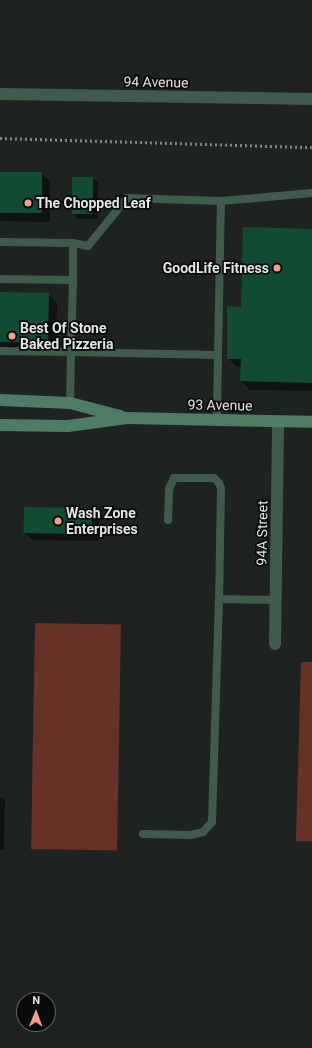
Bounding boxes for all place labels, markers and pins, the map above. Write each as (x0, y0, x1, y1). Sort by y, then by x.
place label: The Chopped Leaf (36, 195, 151, 211)
marker: The Chopped Leaf (23, 198, 33, 208)
place label: GoodLife Fitness (163, 260, 269, 276)
marker: GoodLife Fitness (272, 263, 282, 273)
place label: Best Of Stone Baked Pizzeria (20, 320, 113, 352)
marker: Best Of Stone Baked Pizzeria (7, 331, 17, 341)
place label: Wash Zone Enterprises (66, 505, 138, 538)
marker: Wash Zone Enterprises (53, 516, 63, 526)

